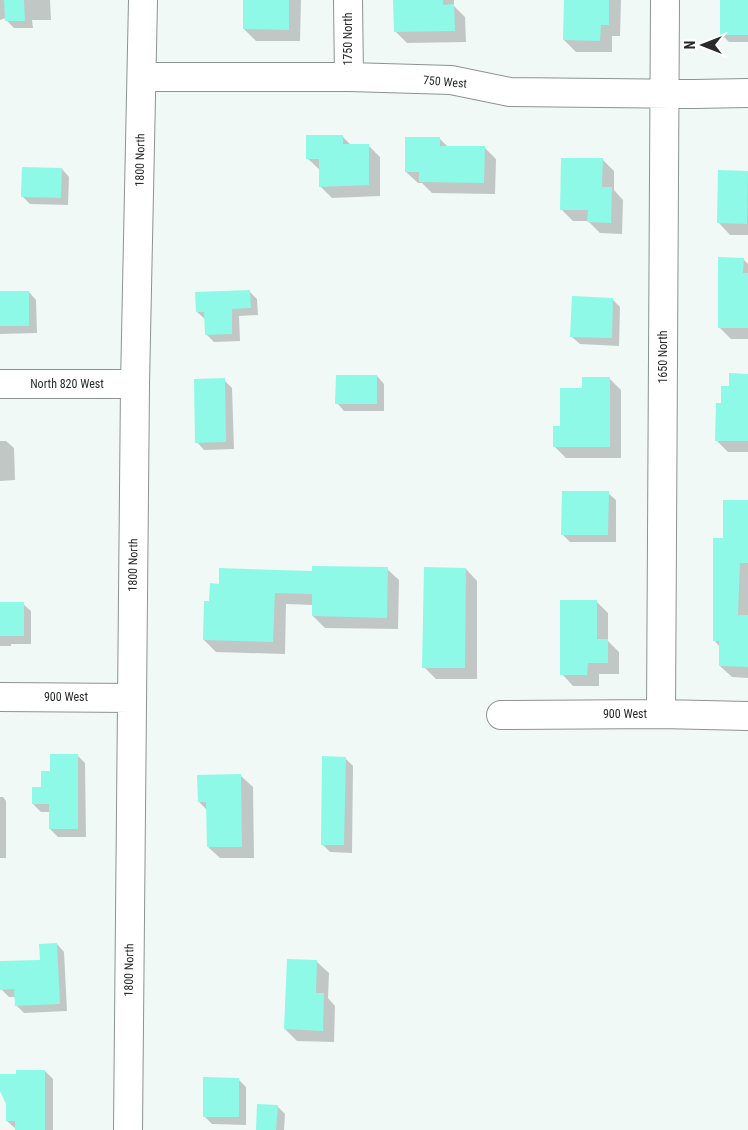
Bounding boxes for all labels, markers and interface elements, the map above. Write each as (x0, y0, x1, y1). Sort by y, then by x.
street label: 1750 North (341, 12, 355, 66)
north arrow (678, 20, 728, 70)
text: N (682, 41, 698, 49)
street label: 750 West (422, 73, 468, 91)
street label: 1800 North (133, 133, 147, 187)
street label: 1650 North (656, 330, 670, 384)
street label: North 820 West (30, 377, 104, 391)
street label: 1800 North (126, 538, 140, 592)
street label: 900 West (44, 690, 89, 704)
street label: 900 West (603, 707, 648, 721)
street label: 1800 North (122, 943, 136, 997)

